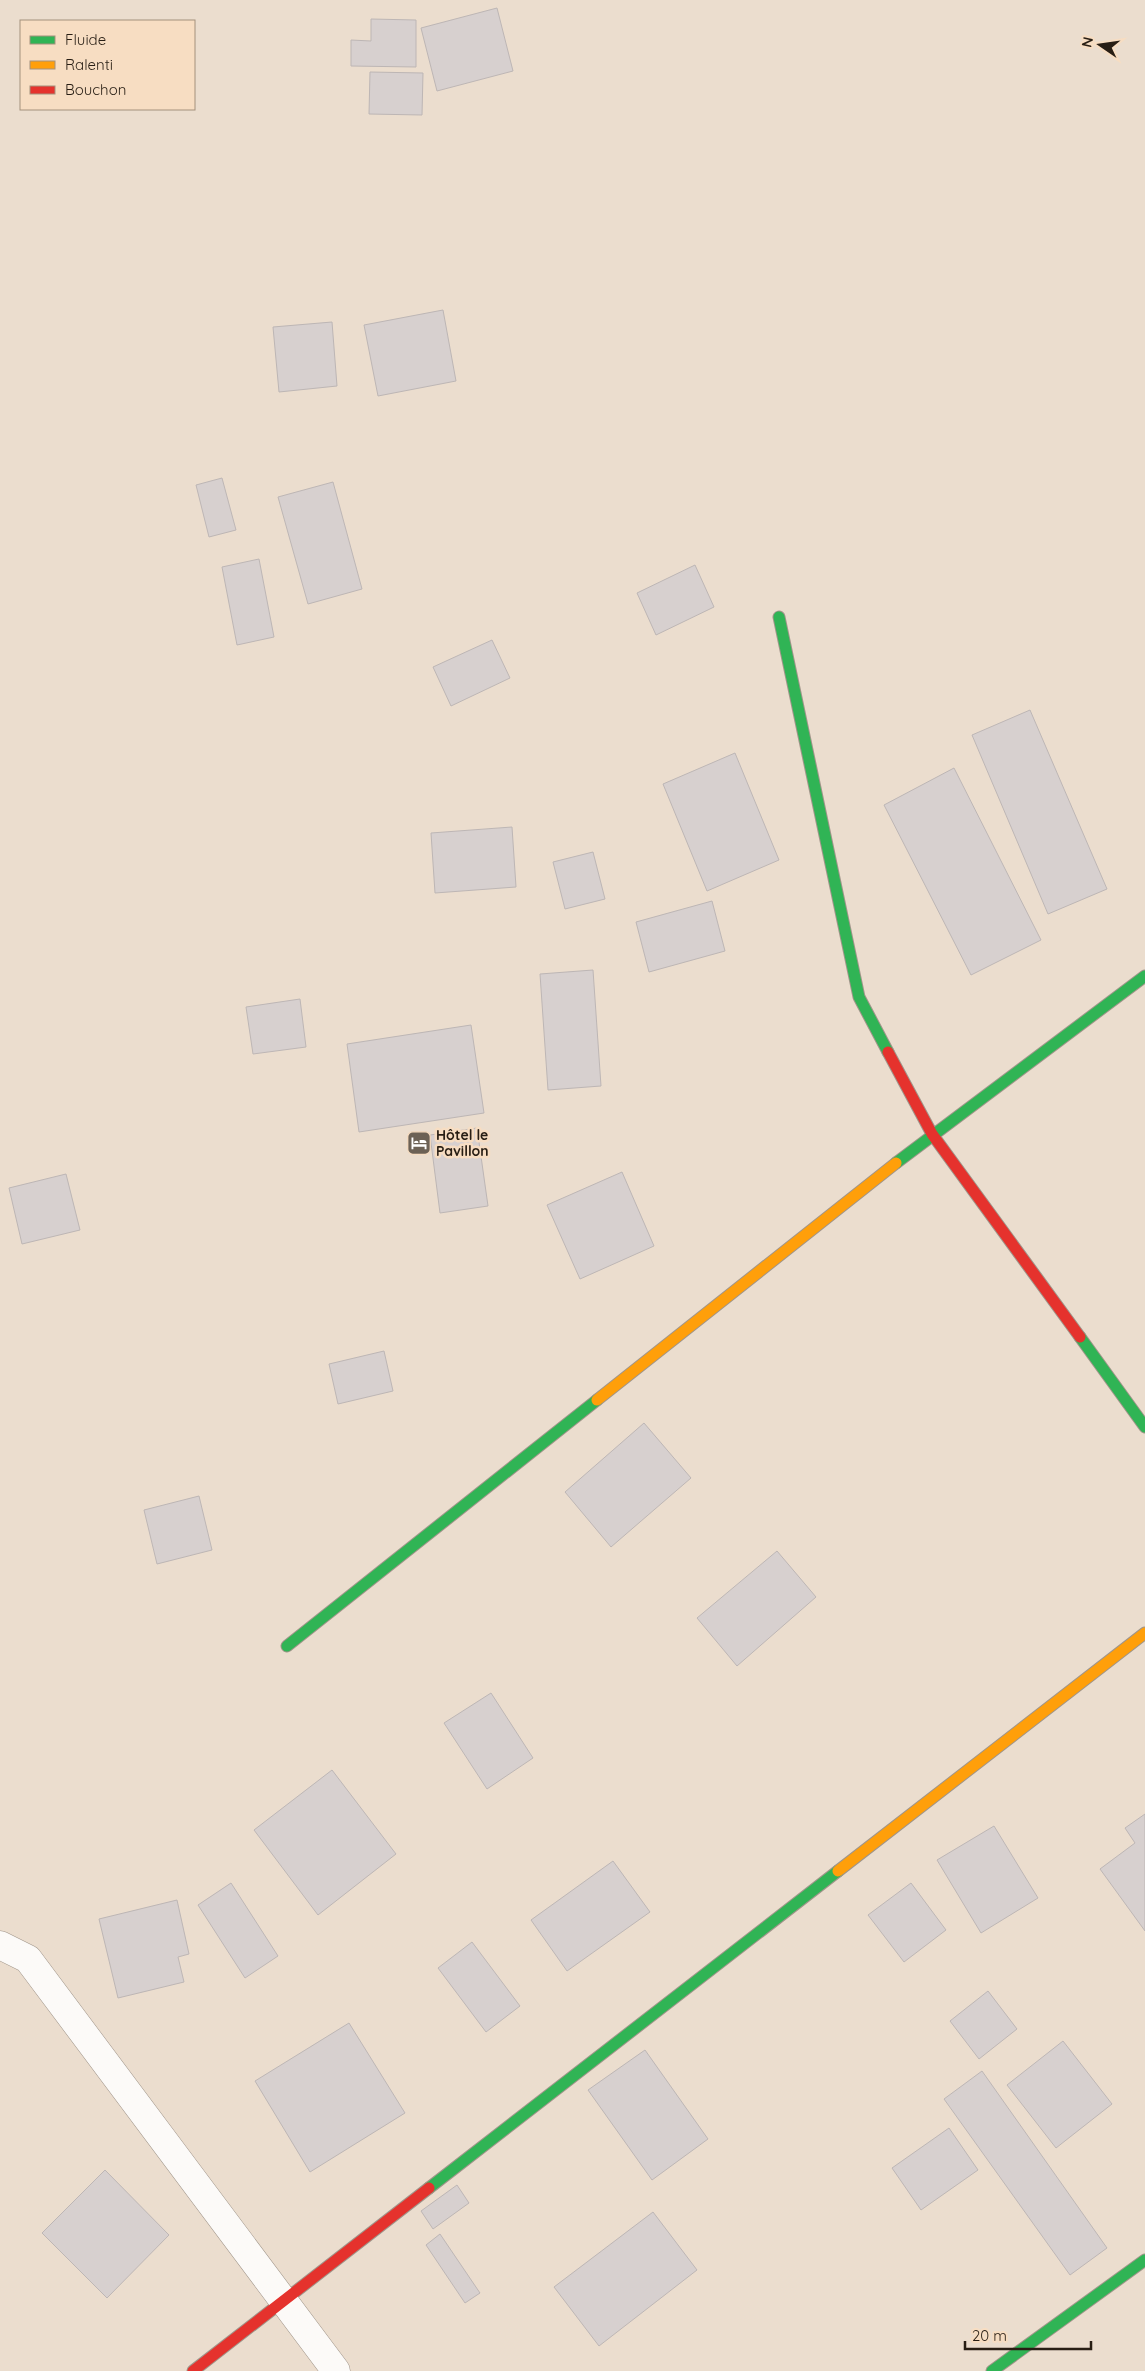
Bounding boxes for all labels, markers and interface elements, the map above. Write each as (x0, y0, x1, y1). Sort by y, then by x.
legend (20, 20, 195, 110)
north arrow (1075, 20, 1125, 70)
text: Fluide (65, 30, 106, 49)
text: N (1077, 35, 1097, 49)
text: Ralenti (65, 55, 113, 74)
text: Bouchon (65, 80, 126, 99)
place label: Hôtel le Pavillon (436, 1126, 489, 1160)
hotel icon: Hôtel le Pavillon (406, 1130, 432, 1156)
scale bar (965, 2318, 1091, 2350)
text: 20 m (972, 2326, 1007, 2345)

